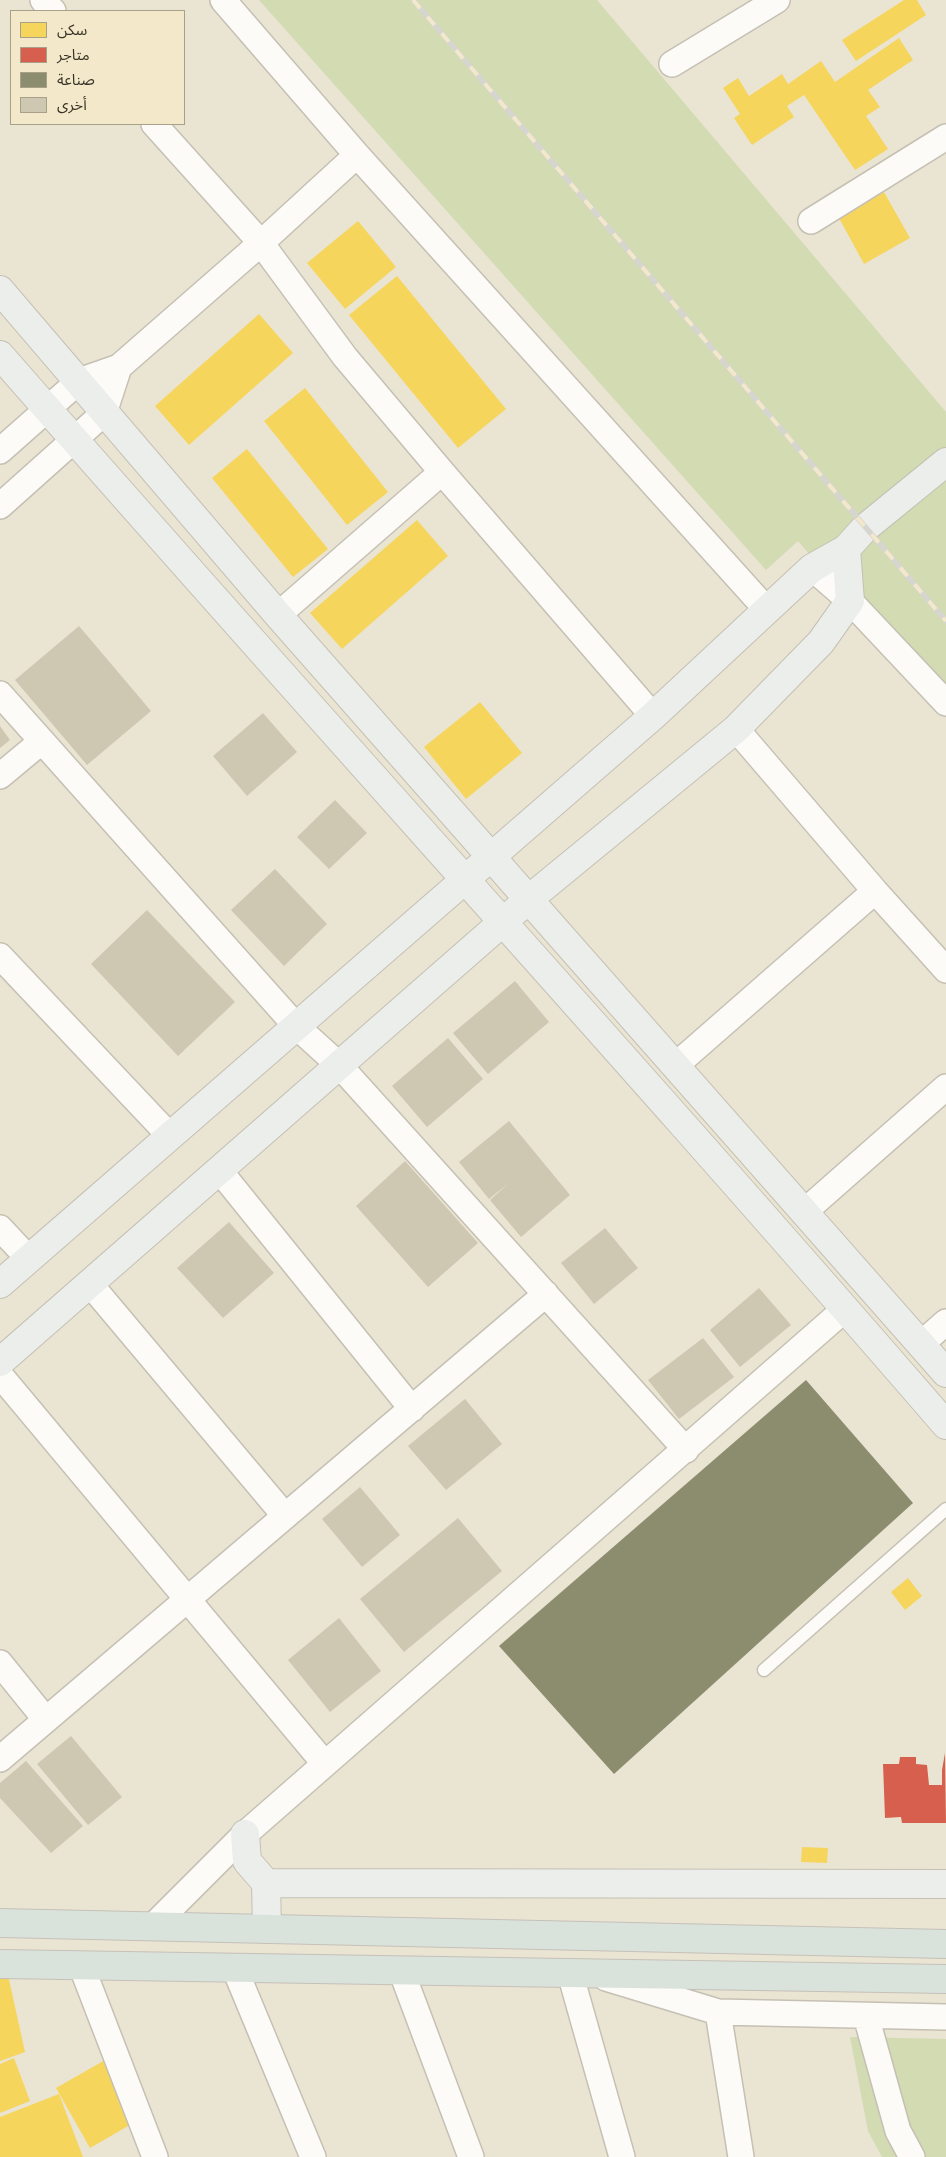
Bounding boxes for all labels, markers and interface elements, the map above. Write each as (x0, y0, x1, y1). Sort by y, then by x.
legend (10, 10, 185, 125)
text: سكن (57, 14, 87, 46)
text: متاجر (57, 39, 90, 71)
text: صناعة (57, 64, 95, 96)
text: أخرى (57, 89, 87, 121)

